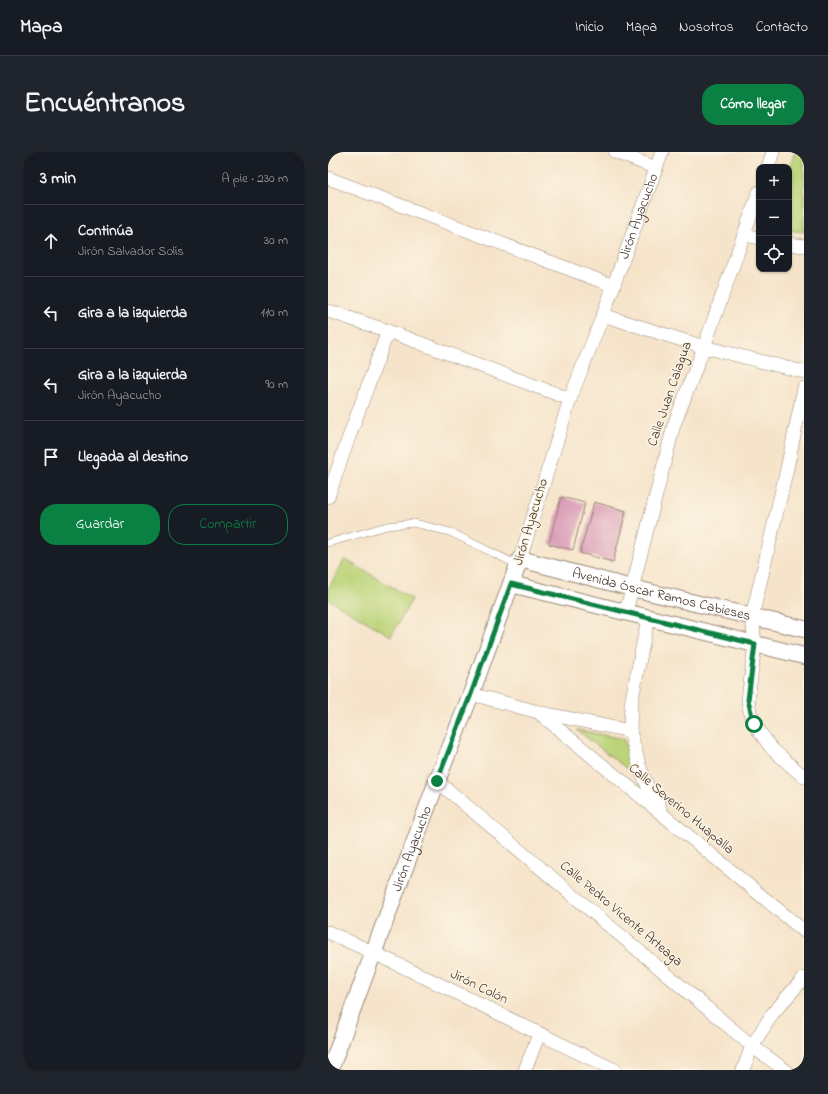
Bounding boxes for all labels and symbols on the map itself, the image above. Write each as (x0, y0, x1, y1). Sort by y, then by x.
street label: Jirón Ayacucho (614, 170, 664, 262)
street label: Calle Juan Calagua (642, 339, 699, 449)
street label: Jirón Ayacucho (508, 476, 555, 568)
street label: Avenida Óscar Ramos Cabieses (570, 562, 753, 626)
route start (745, 715, 763, 733)
street label: Calle Severino Huapalla (623, 758, 739, 860)
route end (428, 772, 446, 790)
street label: Jirón Ayacucho (387, 803, 437, 894)
street label: Calle Pedro Vicente Arteaga (554, 856, 687, 973)
street label: Jirón Colón (446, 964, 512, 1010)

